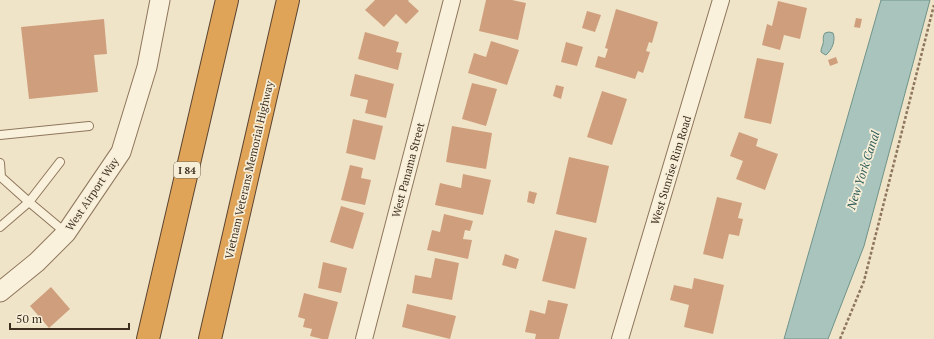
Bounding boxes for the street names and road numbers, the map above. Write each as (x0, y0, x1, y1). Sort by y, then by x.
street label: Vietnam Veterans Memorial Highway (222, 79, 276, 260)
street label: West Sunrise Rim Road (648, 114, 694, 226)
street label: West Panama Street (389, 121, 427, 219)
street label: West Airport Way (62, 154, 122, 233)
road number: I 84 (174, 162, 200, 178)

